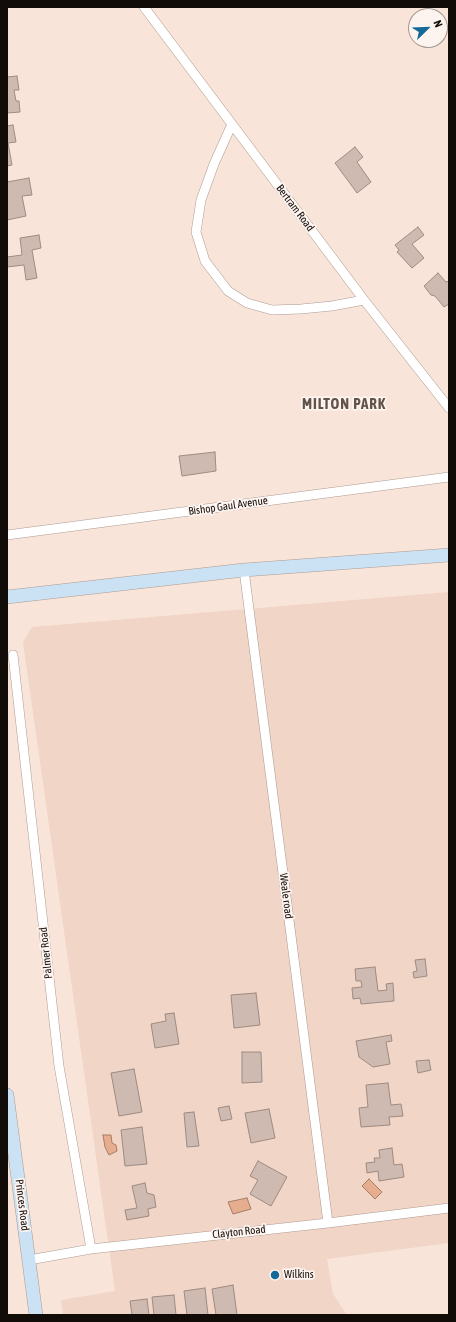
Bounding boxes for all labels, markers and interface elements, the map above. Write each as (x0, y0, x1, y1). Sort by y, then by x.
north arrow (408, 8, 448, 48)
text: N (431, 18, 445, 29)
street label: Bertram Road (273, 182, 317, 234)
district label: MILTON PARK (302, 395, 386, 413)
street label: Bishop Gaul Avenue (187, 494, 269, 518)
street label: Weale road (277, 872, 295, 920)
street label: Palmer Road (37, 927, 55, 979)
street label: Princes Road (12, 1178, 32, 1232)
street label: Clayton Road (212, 1223, 266, 1241)
place label: Wilkins (284, 1268, 314, 1282)
marker: Wilkins (269, 1269, 281, 1281)

